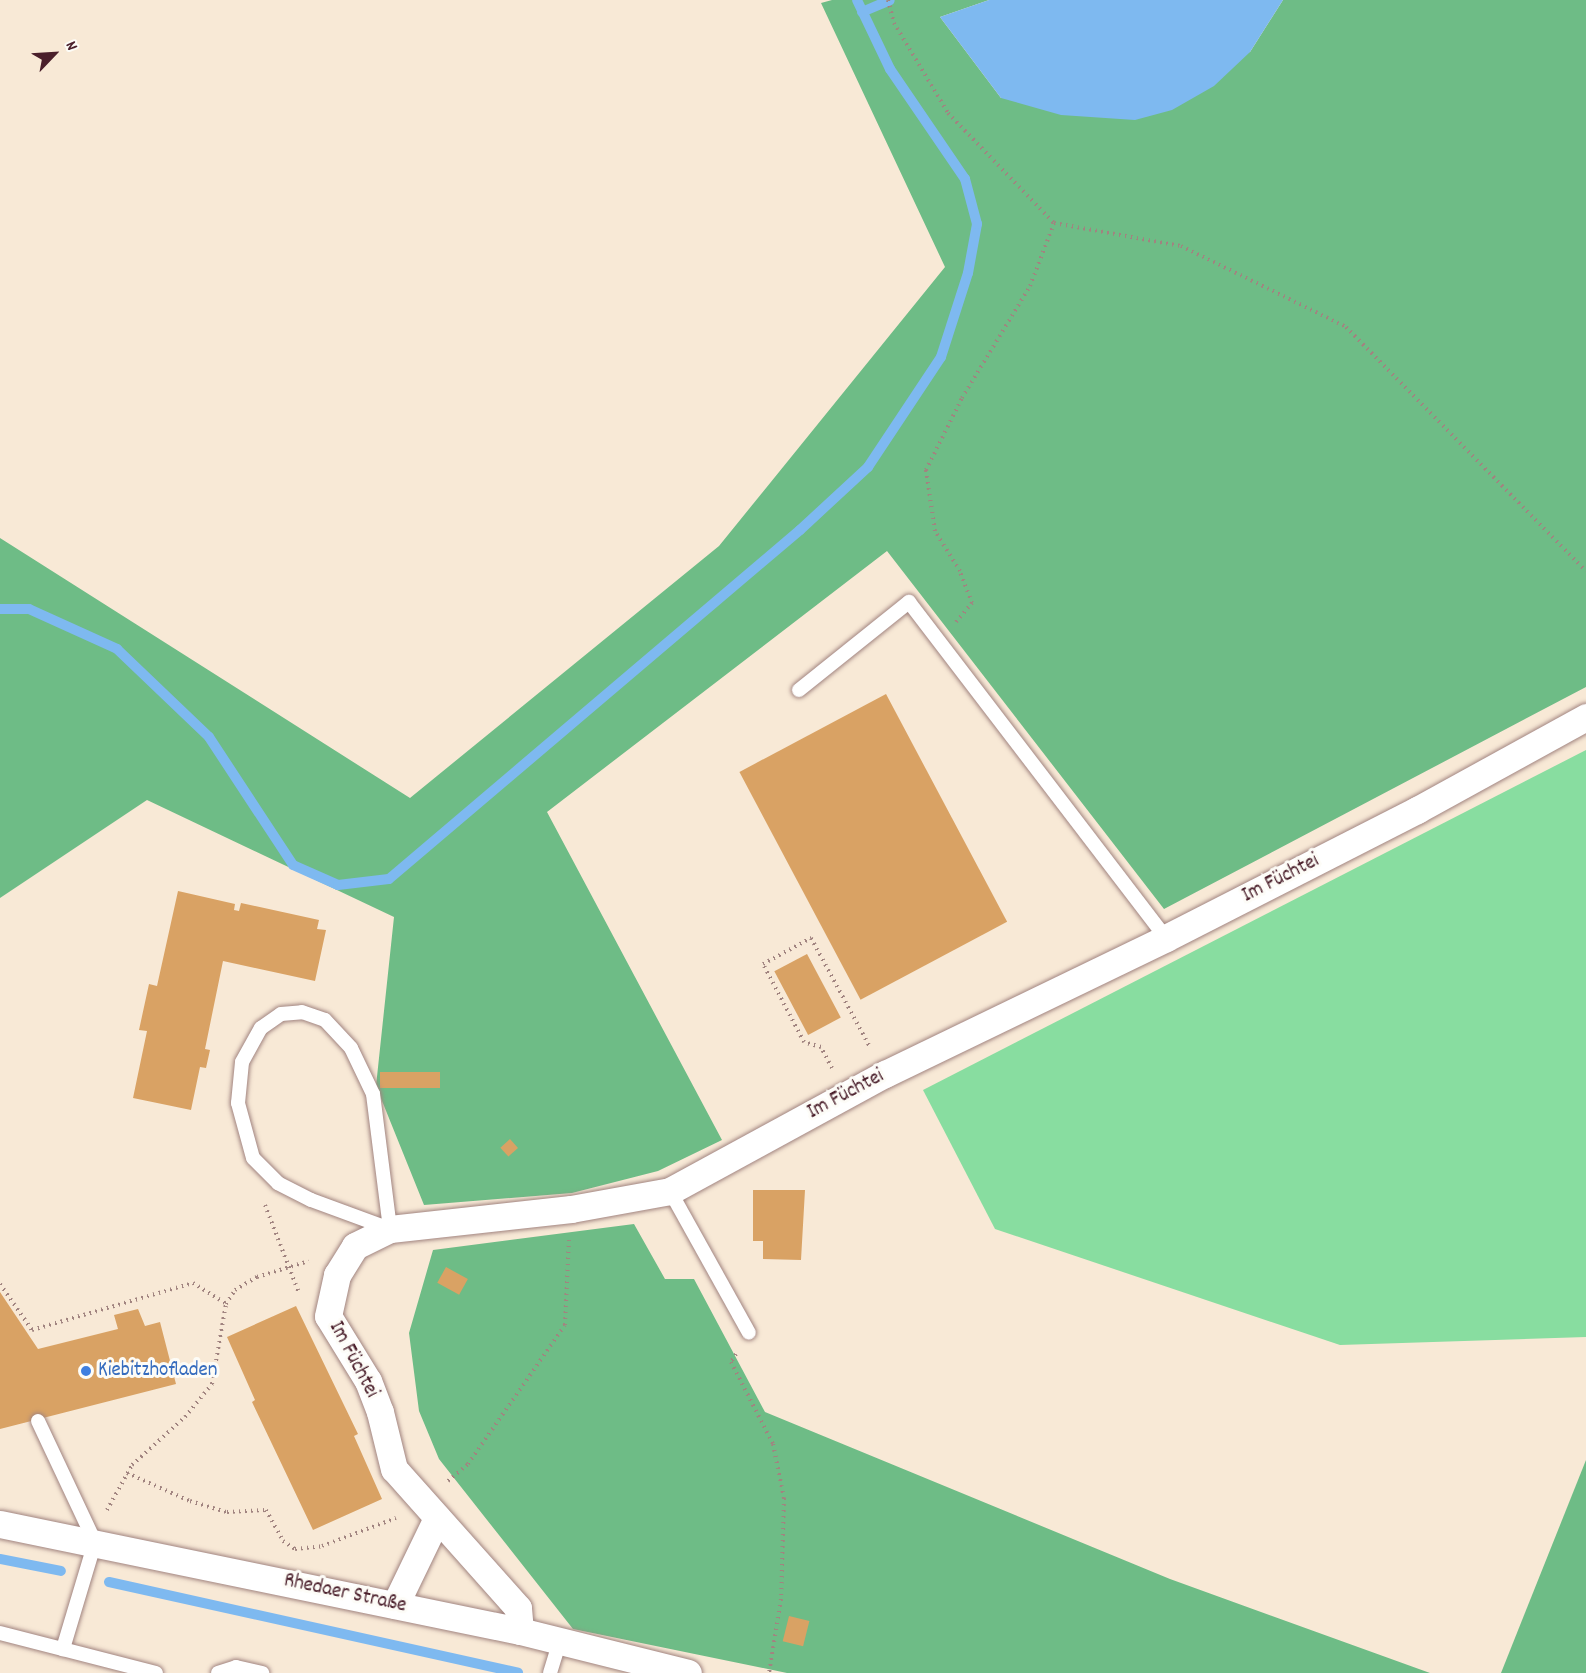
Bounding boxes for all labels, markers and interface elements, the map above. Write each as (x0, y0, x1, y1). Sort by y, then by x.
north arrow (24, 24, 84, 84)
text: N (59, 38, 83, 55)
street label: Im Füchtei (1238, 849, 1324, 909)
street label: Im Füchtei (803, 1064, 889, 1126)
street label: Im Füchtei (322, 1317, 384, 1403)
place label: Kiebitzhofladen (98, 1358, 218, 1384)
marker: Kiebitzhofladen (79, 1364, 93, 1378)
street label: Rhedaer Straße (281, 1569, 409, 1619)

